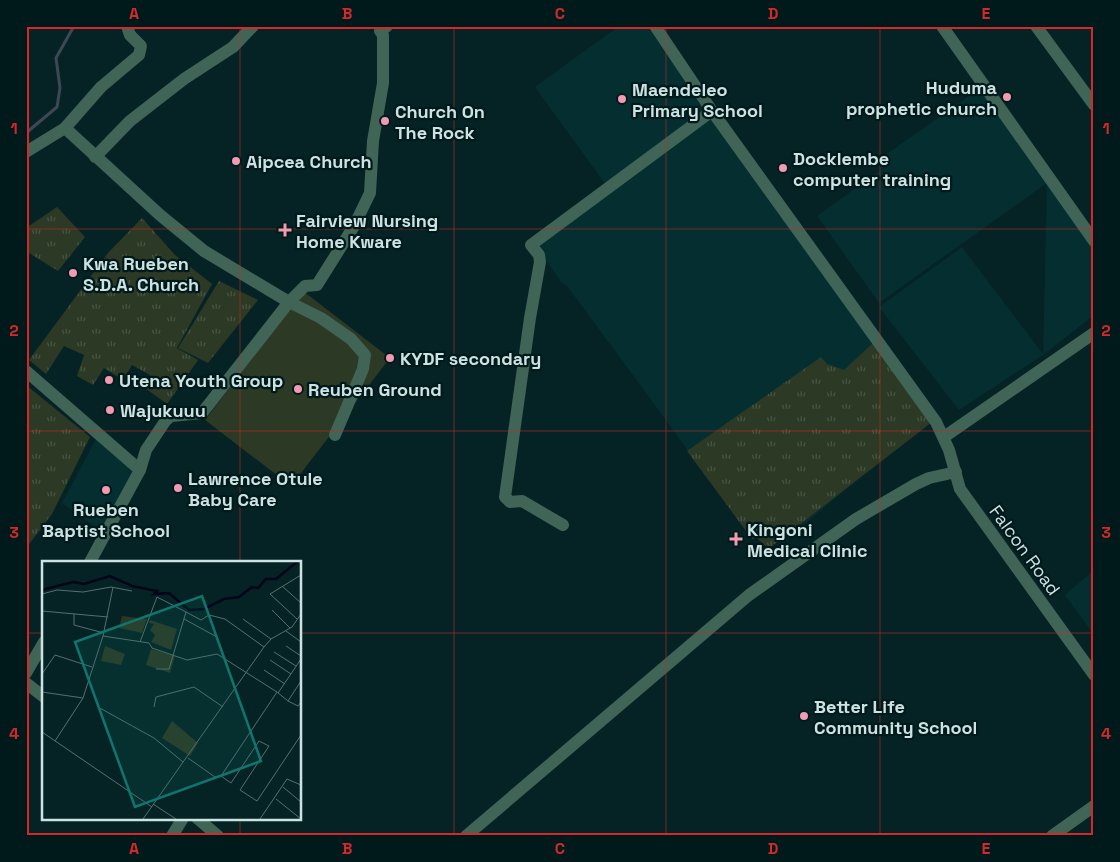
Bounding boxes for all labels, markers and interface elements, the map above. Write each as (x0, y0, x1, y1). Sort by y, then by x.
text: A (129, 3, 139, 24)
text: B (342, 3, 352, 24)
text: C (555, 3, 565, 24)
text: D (768, 3, 778, 24)
text: E (982, 3, 991, 24)
place label: Huduma prophetic church (846, 76, 998, 120)
place label: Maendeleo Primary School (632, 78, 763, 122)
marker: Huduma prophetic church (1001, 91, 1013, 103)
marker: Maendeleo Primary School (616, 93, 628, 105)
place label: Church On The Rock (395, 100, 485, 144)
marker: Church On The Rock (379, 115, 391, 127)
text: 1 (10, 118, 18, 139)
text: 1 (1102, 118, 1110, 139)
place label: Docklembe computer training (793, 147, 951, 191)
place label: Aipcea Church (246, 150, 372, 173)
marker: Aipcea Church (230, 155, 242, 167)
marker: Docklembe computer training (777, 162, 789, 174)
place label: Fairview Nursing Home Kware (296, 209, 438, 253)
marker: Fairview Nursing Home Kware (278, 223, 292, 237)
place label: Kwa Rueben S.D.A. Church (83, 252, 199, 296)
marker: Kwa Rueben S.D.A. Church (67, 267, 79, 279)
text: 2 (9, 320, 19, 341)
text: 2 (1101, 320, 1111, 341)
place label: KYDF secondary (400, 347, 541, 370)
marker: KYDF secondary (384, 352, 396, 364)
place label: Utena Youth Group (119, 369, 283, 392)
marker: Utena Youth Group (103, 374, 115, 386)
place label: Reuben Ground (308, 378, 442, 401)
marker: Reuben Ground (292, 383, 304, 395)
place label: Wajukuuu (120, 399, 206, 422)
marker: Wajukuuu (104, 404, 116, 416)
place label: Lawrence Otule Baby Care (188, 467, 323, 511)
marker: Lawrence Otule Baby Care (172, 482, 184, 494)
marker: Rueben Baptist School (100, 484, 112, 496)
place label: Rueben Baptist School (42, 498, 170, 542)
street label: Falcon Road (985, 500, 1065, 600)
place label: Kingoni Medical Clinic (747, 518, 867, 562)
text: 3 (9, 522, 19, 543)
text: 3 (1101, 522, 1111, 543)
marker: Kingoni Medical Clinic (729, 532, 743, 546)
inset map (42, 561, 301, 820)
place label: Better Life Community School (814, 695, 977, 739)
marker: Better Life Community School (798, 710, 810, 722)
text: 4 (9, 723, 19, 744)
text: 4 (1101, 723, 1111, 744)
text: A (129, 838, 139, 859)
text: B (342, 838, 352, 859)
text: C (555, 838, 565, 859)
text: D (768, 838, 778, 859)
text: E (982, 838, 991, 859)

